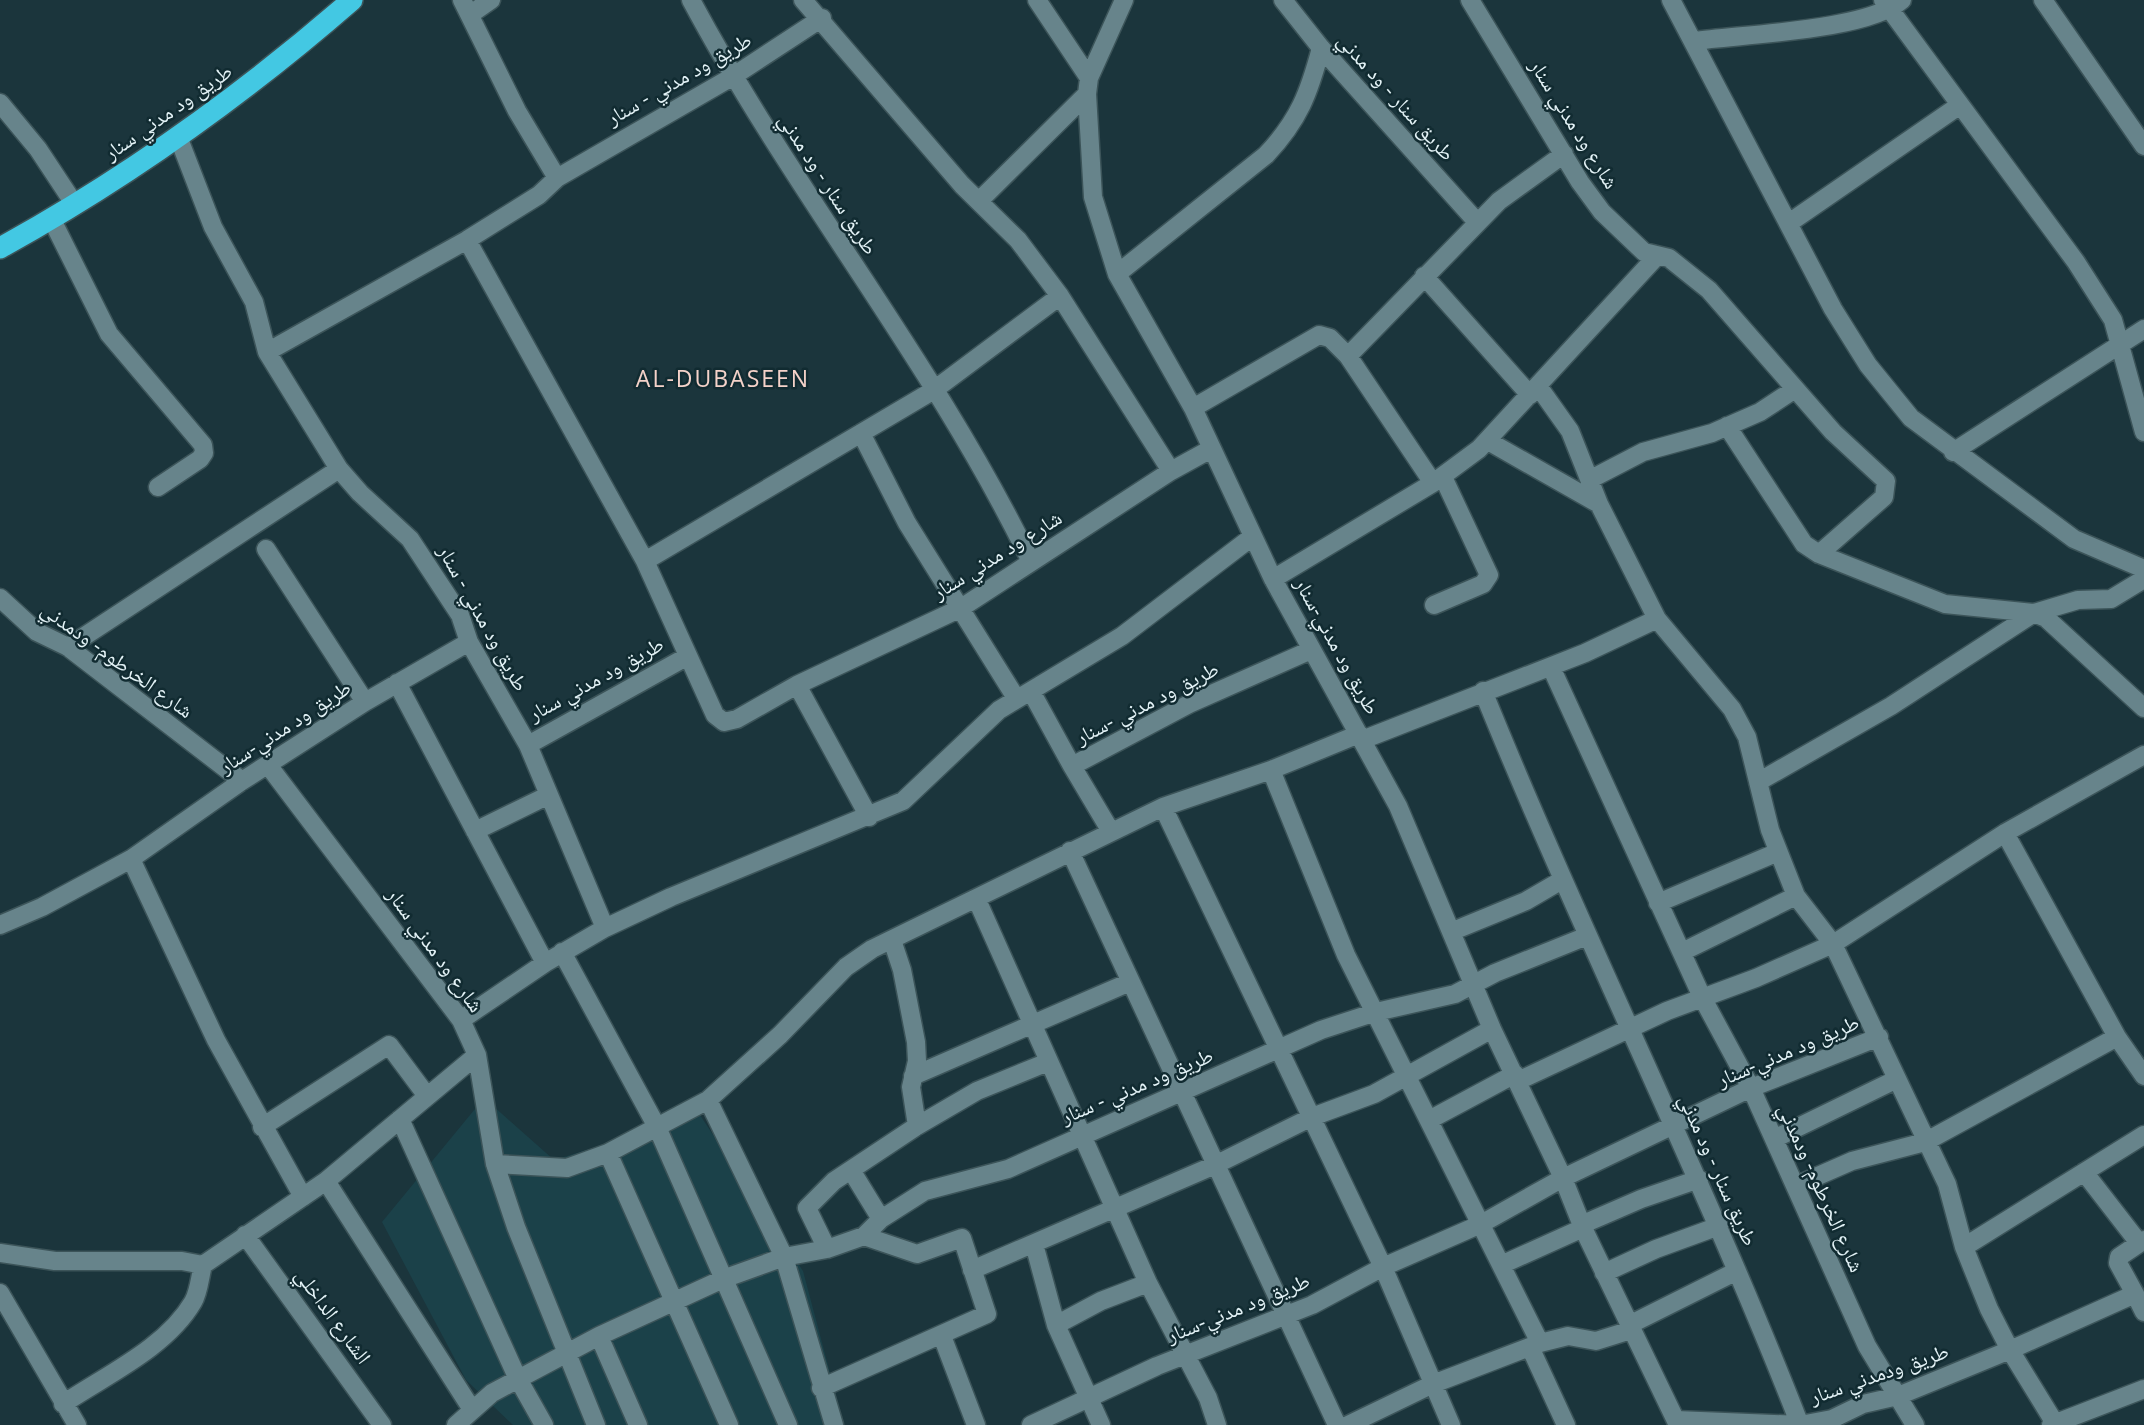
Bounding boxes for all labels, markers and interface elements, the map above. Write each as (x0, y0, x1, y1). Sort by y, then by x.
street label: طريق ود مدني - سنار (600, 25, 758, 134)
street label: طريق سنار - ود مدني (1329, 26, 1462, 169)
street label: شارع ود مدني سنار (1520, 52, 1626, 195)
street label: طريق ود مدني سنار (97, 56, 239, 169)
street label: طريق سنار - ود مدني (770, 107, 885, 261)
district label: AL-DUBASEEN (636, 362, 810, 394)
street label: شارع ود مدني سنار (925, 503, 1068, 609)
street label: طريق ود مدني - سنار (429, 538, 536, 697)
street label: طريق ود مدني-سنار (1285, 571, 1387, 721)
street label: شارع الخرطوم- ودمدني (34, 594, 199, 727)
street label: طريق ود مدني سنار (522, 629, 670, 730)
street label: طريق ود مدني -سنار (1069, 654, 1225, 754)
street label: طريق ود مدني-سنار (212, 673, 358, 783)
street label: شارع ود مدني سنار (378, 881, 491, 1019)
street label: طريق ود مدني-سنار (1711, 1007, 1864, 1096)
street label: طريق ود مدني - سنار (1055, 1040, 1219, 1133)
street label: طريق سنار - ود مدني (1670, 1089, 1765, 1251)
street label: شارع الخرطوم- ودمدني (1769, 1099, 1872, 1278)
street label: الشارع الداخلي (287, 1262, 378, 1371)
street label: طريق ود مدني-سنار (1161, 1266, 1315, 1352)
street label: طريق ودمدني سنار (1804, 1336, 1953, 1413)

